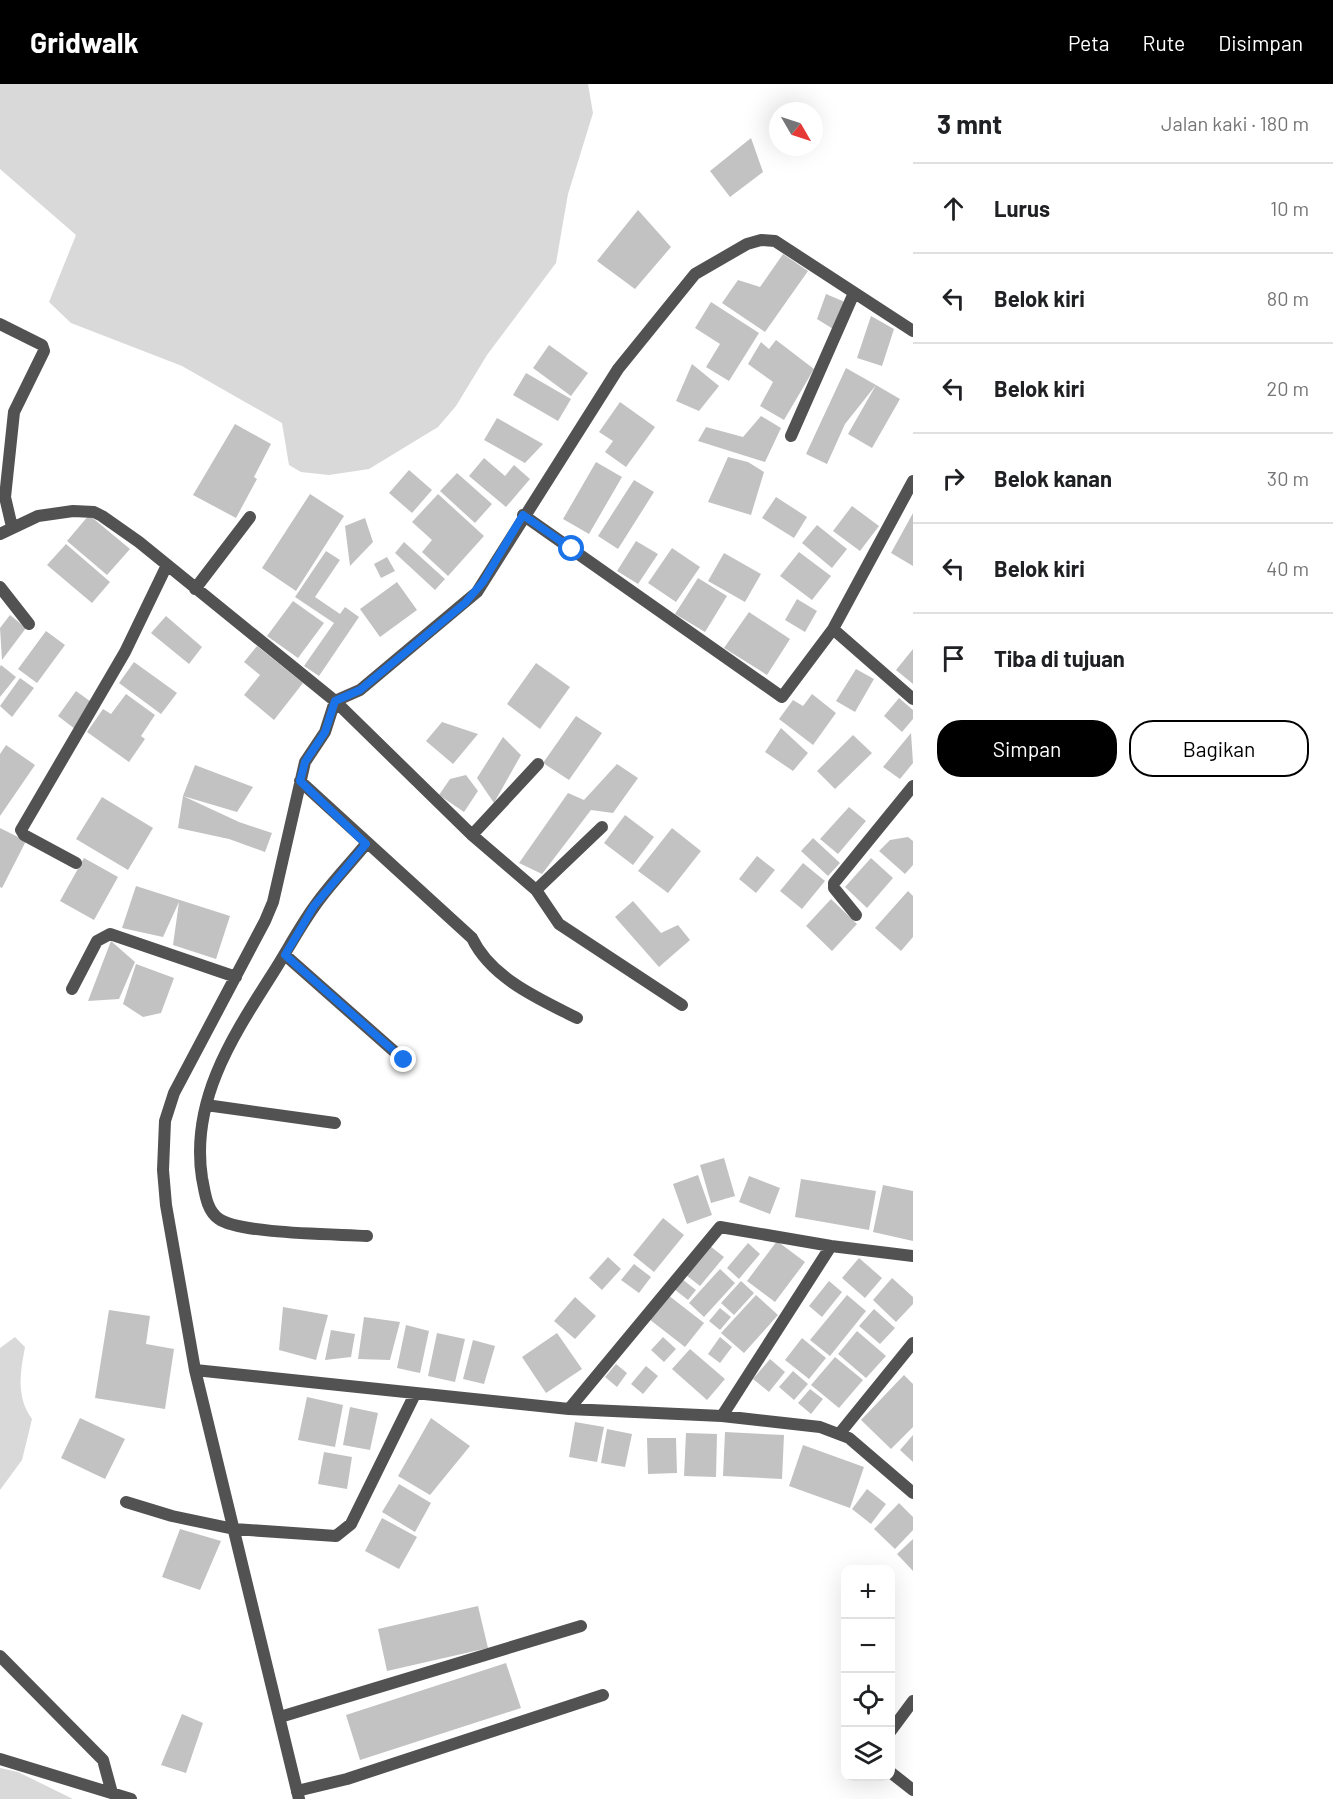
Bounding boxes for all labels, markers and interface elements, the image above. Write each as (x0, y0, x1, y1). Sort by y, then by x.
text: Gridwalk (30, 25, 139, 59)
text: Peta (1068, 30, 1110, 55)
text: Rute (1143, 30, 1185, 55)
text: Disimpan (1218, 30, 1303, 55)
north arrow (769, 102, 823, 156)
text: 3 mnt (937, 108, 1002, 139)
text: Jalan kaki · 180 m (1161, 111, 1309, 135)
icon: ahead (937, 192, 970, 225)
text: Lurus (994, 195, 1050, 221)
text: 10 m (1270, 196, 1309, 220)
icon: left (937, 282, 970, 315)
text: Belok kiri (994, 285, 1085, 311)
text: 80 m (1267, 286, 1309, 310)
icon: left (937, 372, 970, 405)
text: Belok kiri (994, 375, 1085, 401)
text: 20 m (1266, 376, 1309, 400)
icon: right (937, 462, 970, 495)
text: Belok kanan (994, 465, 1112, 491)
text: 30 m (1267, 466, 1309, 490)
route start (558, 535, 584, 561)
icon: left (937, 552, 970, 585)
text: Belok kiri (994, 555, 1085, 581)
text: 40 m (1266, 556, 1309, 580)
icon: arrive (937, 642, 970, 675)
text: Tiba di tujuan (994, 645, 1125, 671)
button: Simpan (937, 720, 1117, 777)
button: Bagikan (1129, 720, 1309, 777)
route end (390, 1046, 416, 1072)
map controls (841, 1565, 895, 1781)
button: + (841, 1565, 895, 1619)
button: − (841, 1619, 895, 1673)
button: locate (841, 1673, 895, 1727)
button: layers (841, 1727, 895, 1781)

